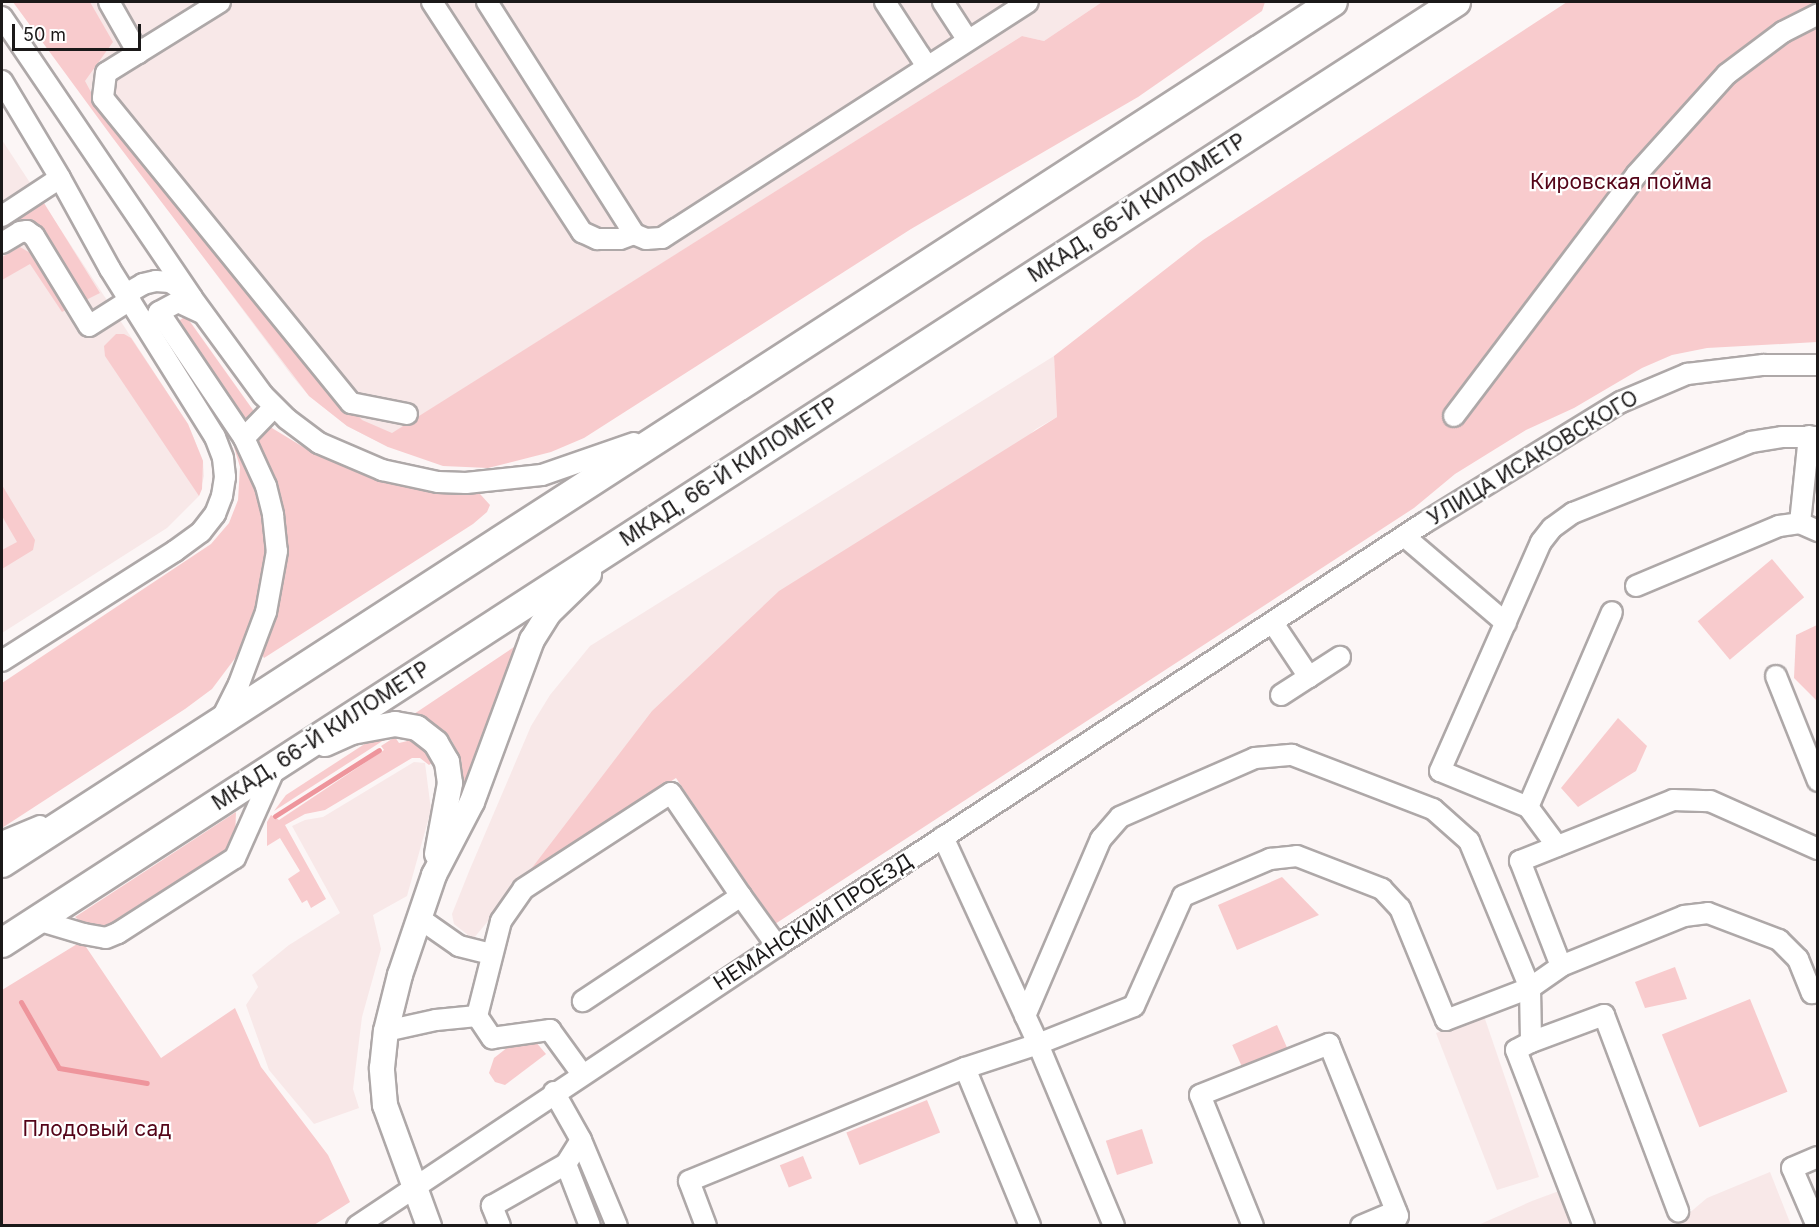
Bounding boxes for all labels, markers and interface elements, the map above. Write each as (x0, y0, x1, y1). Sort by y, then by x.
scale bar (15, 12, 144, 50)
text: 50 m (23, 24, 66, 45)
street label: МКАД, 66-Й КИЛОМЕТР (1023, 128, 1251, 288)
park label: Кировская пойма (1530, 169, 1712, 195)
street label: УЛИЦА ИСАКОВСКОГО (1423, 385, 1643, 531)
street label: МКАД, 66-Й КИЛОМЕТР (615, 392, 843, 552)
street label: МКАД, 66-Й КИЛОМЕТР (207, 656, 435, 816)
street label: НЕМАНСКИЙ ПРОЕЗД (709, 848, 917, 996)
park label: Плодовый сад (23, 1116, 171, 1142)

